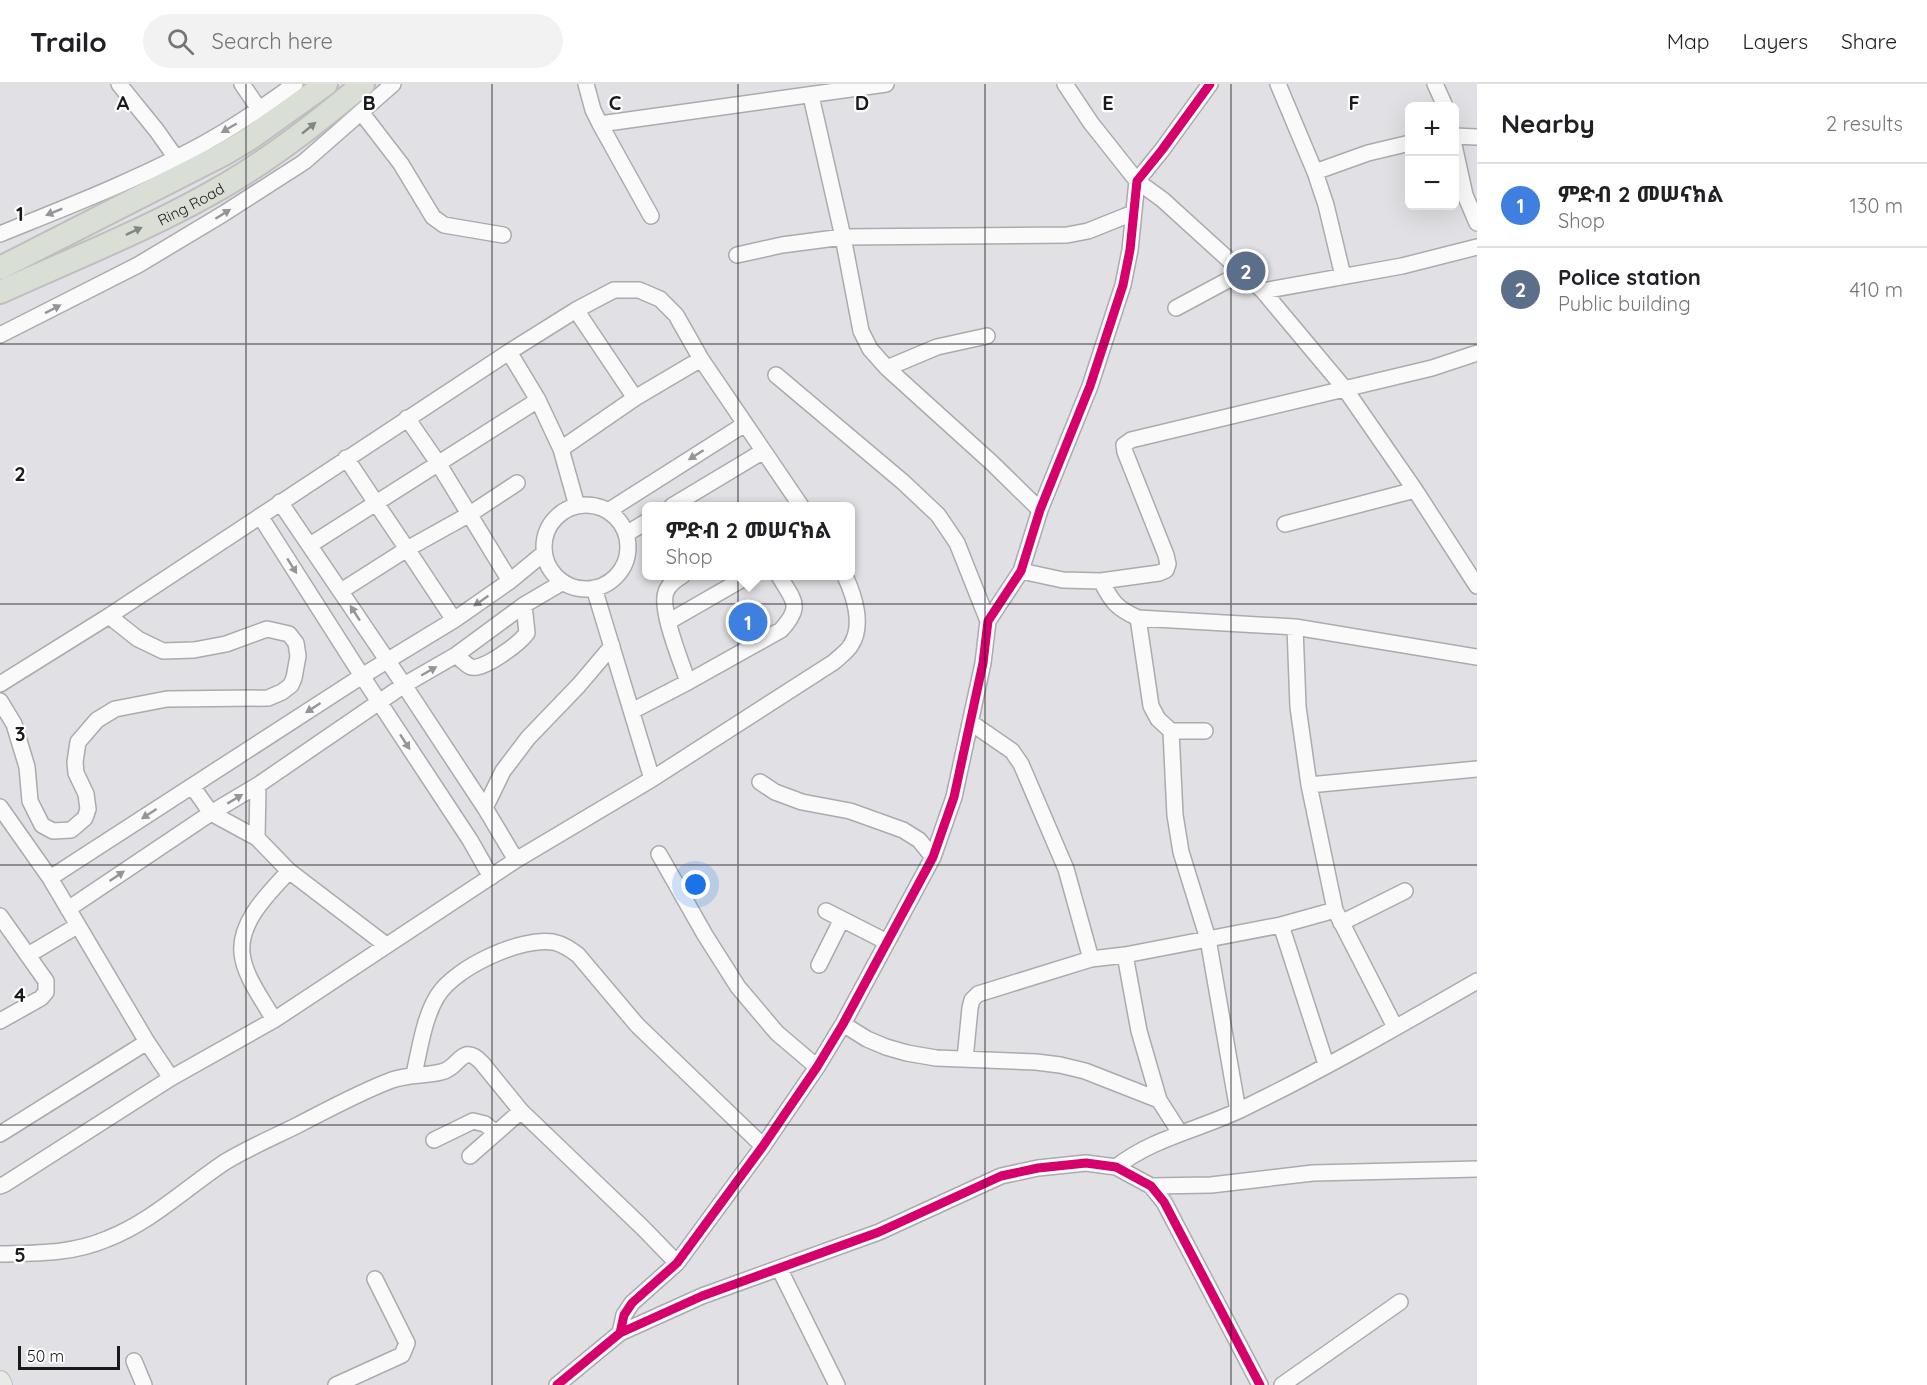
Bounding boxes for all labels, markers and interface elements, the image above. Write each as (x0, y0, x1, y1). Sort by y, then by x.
search box (143, 14, 563, 68)
text: Trailo (30, 24, 107, 59)
icon: search (164, 25, 197, 58)
text: Search here (212, 27, 333, 55)
text: Map (1667, 28, 1710, 54)
text: Layers (1743, 28, 1808, 54)
text: Share (1841, 28, 1897, 54)
text: A (117, 90, 130, 115)
text: B (362, 90, 376, 115)
text: C (609, 90, 622, 115)
text: D (855, 90, 869, 115)
text: E (1102, 90, 1114, 115)
text: F (1348, 90, 1360, 115)
map controls (1405, 102, 1459, 210)
button: + (1405, 102, 1459, 156)
text: Nearby (1501, 107, 1595, 140)
text: 2 results (1826, 111, 1903, 136)
one-way arrow (221, 122, 237, 133)
one-way arrow (301, 122, 317, 135)
button: − (1405, 156, 1459, 210)
street label: Ring Road (154, 178, 227, 229)
text: ምድብ 2 መሠናክል (1558, 180, 1723, 208)
text: 1 (1517, 193, 1524, 218)
text: 130 m (1850, 193, 1903, 218)
text: 1 (16, 201, 24, 226)
one-way arrow (44, 207, 62, 217)
text: Shop (1558, 208, 1605, 233)
one-way arrow (215, 209, 231, 220)
one-way arrow (126, 226, 143, 235)
pin: 2 (1226, 248, 1266, 294)
text: Police station (1558, 263, 1701, 291)
text: 2 (1515, 277, 1526, 302)
text: 410 m (1850, 277, 1903, 302)
text: Public building (1558, 291, 1691, 316)
one-way arrow (44, 304, 61, 314)
one-way arrow (688, 450, 704, 461)
text: 2 (14, 461, 26, 486)
popup (642, 502, 855, 580)
text: ምድብ 2 መሠናክል (666, 516, 831, 544)
text: Shop (666, 544, 713, 569)
one-way arrow (286, 558, 297, 574)
one-way arrow (473, 595, 489, 607)
pin: 1 (728, 600, 768, 644)
one-way arrow (350, 605, 361, 621)
one-way arrow (421, 665, 437, 676)
one-way arrow (305, 702, 321, 714)
text: 3 (15, 721, 25, 746)
one-way arrow (399, 734, 411, 750)
one-way arrow (227, 794, 244, 804)
one-way arrow (141, 809, 157, 820)
one-way arrow (108, 870, 124, 882)
your location (681, 870, 710, 899)
text: 4 (14, 982, 26, 1007)
text: 5 (14, 1242, 26, 1267)
scale bar (18, 1343, 120, 1370)
text: 50 m (27, 1346, 64, 1366)

